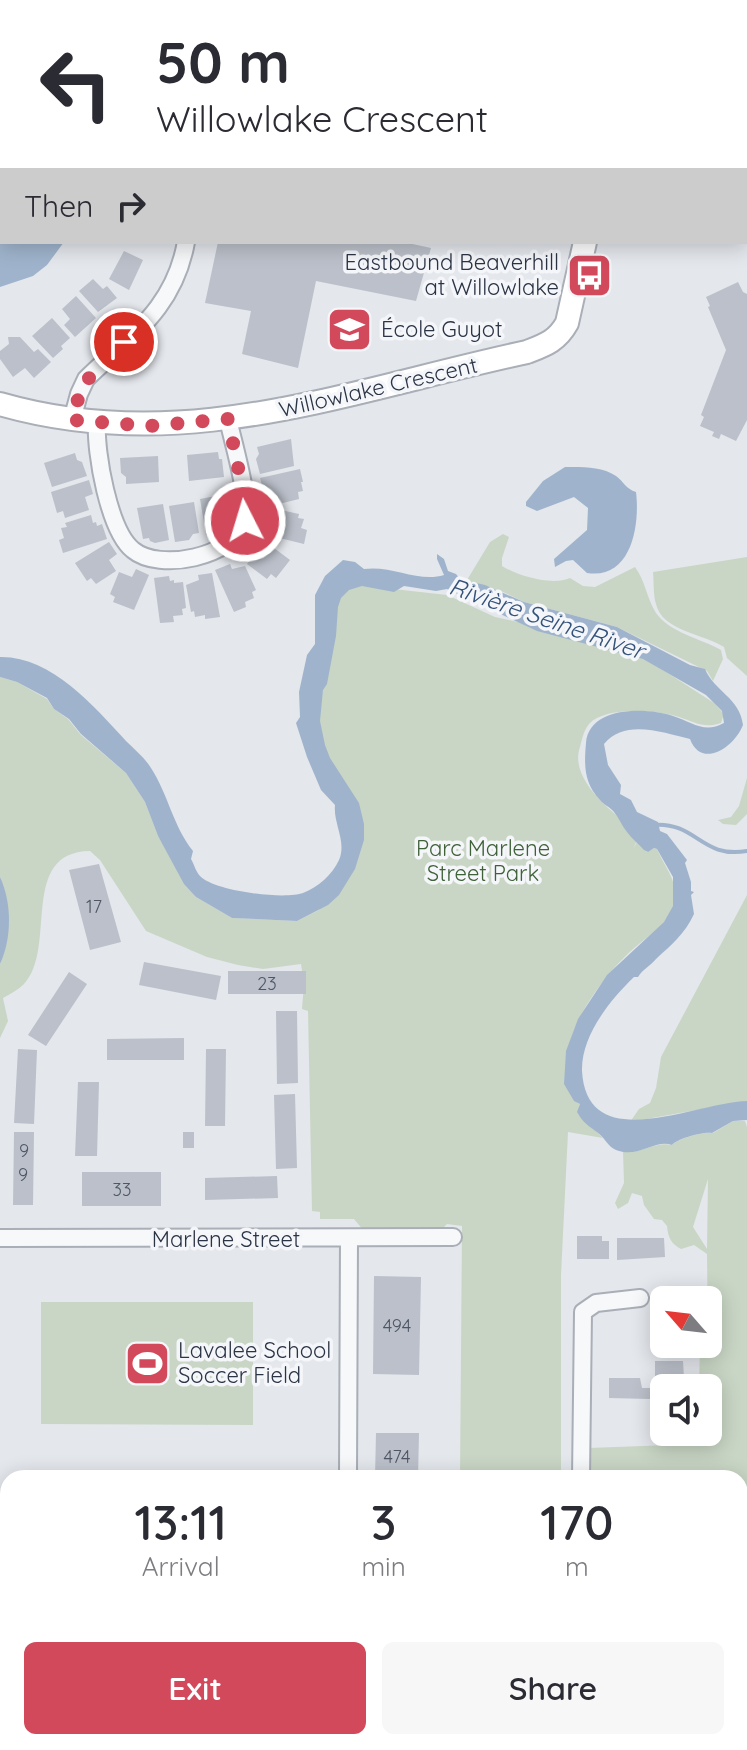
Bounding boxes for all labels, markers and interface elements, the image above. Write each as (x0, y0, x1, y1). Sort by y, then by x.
text: 50 m (156, 27, 290, 97)
icon: left (24, 32, 128, 136)
text: Willowlake Crescent (156, 96, 488, 141)
icon: right (109, 184, 153, 228)
text: Then (24, 187, 93, 225)
place label: Eastbound Beaverhill at Willowlake (345, 248, 559, 301)
bus stop icon: Eastbound Beaverhill at Willowlake (566, 251, 614, 299)
school or university icon: École Guyot (326, 305, 374, 353)
pin (90, 308, 158, 376)
place label: École Guyot (381, 315, 502, 343)
icon: arrive (102, 320, 146, 364)
street label: Willowlake Crescent (276, 351, 480, 423)
position arrow (203, 479, 287, 563)
water label: Rivière Seine River (446, 571, 651, 666)
park label: Parc Marlene Street Park (416, 834, 550, 887)
house number: 17 (86, 895, 102, 918)
house number: 23 (257, 972, 277, 995)
house number: 9 (19, 1139, 29, 1162)
house number: 9 (18, 1163, 28, 1186)
house number: 33 (113, 1178, 131, 1201)
street label: Marlene Street (152, 1225, 300, 1253)
north arrow (650, 1286, 722, 1358)
map controls (650, 1286, 722, 1446)
house number: 494 (383, 1314, 411, 1337)
place label: Lavalee School Soccer Field (178, 1336, 331, 1389)
sports icon: Lavalee School Soccer Field (123, 1339, 171, 1387)
button: sound (650, 1374, 722, 1446)
house number: 474 (384, 1445, 410, 1468)
text: 13:11 (134, 1492, 227, 1552)
text: 3 (371, 1492, 396, 1552)
text: 170 (540, 1492, 614, 1552)
text: Arrival (142, 1550, 220, 1583)
text: min (361, 1550, 406, 1583)
text: m (565, 1550, 589, 1583)
button: Exit (24, 1642, 366, 1734)
button: Share (382, 1642, 724, 1734)

